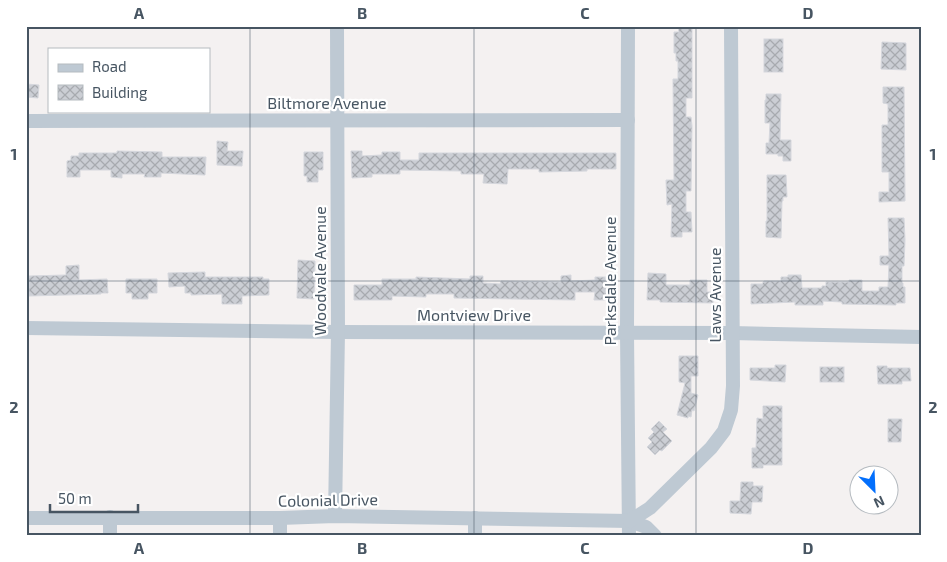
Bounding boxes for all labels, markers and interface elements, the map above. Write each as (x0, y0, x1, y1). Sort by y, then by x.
text: A (134, 3, 145, 22)
text: B (357, 3, 367, 22)
text: C (580, 3, 590, 22)
text: D (803, 3, 814, 22)
legend (48, 48, 210, 112)
text: Road (92, 57, 127, 75)
text: Building (92, 83, 148, 101)
street label: Biltmore Avenue (267, 93, 387, 112)
text: 1 (11, 144, 17, 163)
text: 1 (930, 144, 936, 163)
street label: Woodvale Avenue (310, 206, 329, 336)
street label: Parksdale Avenue (600, 217, 619, 345)
street label: Laws Avenue (705, 247, 724, 343)
street label: Montview Drive (417, 305, 531, 324)
text: 2 (9, 397, 19, 416)
text: 2 (928, 397, 938, 416)
north arrow (850, 464, 900, 514)
scale bar (50, 482, 138, 514)
text: 50 m (58, 489, 92, 507)
street label: Colonial Drive (278, 489, 378, 510)
text: N (871, 493, 888, 512)
text: A (134, 538, 145, 557)
text: B (357, 538, 367, 557)
text: C (580, 538, 590, 557)
text: D (803, 538, 814, 557)

